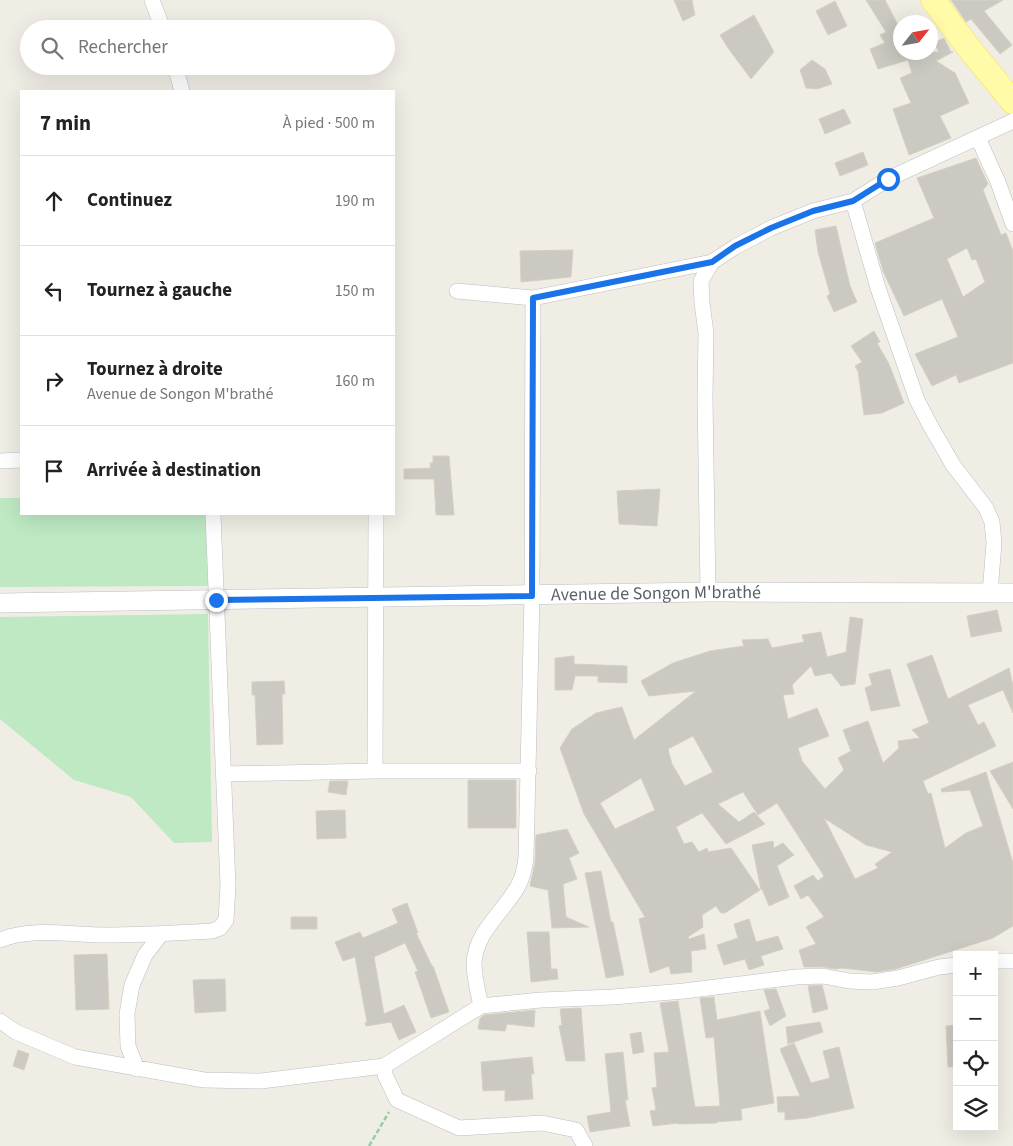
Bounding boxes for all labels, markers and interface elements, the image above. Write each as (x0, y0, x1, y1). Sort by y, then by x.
north arrow (893, 15, 938, 60)
search box (20, 20, 395, 75)
icon: search (38, 34, 66, 62)
text: Rechercher (78, 34, 168, 61)
text: 7 min (40, 108, 91, 138)
text: À pied · 500 m (283, 112, 375, 134)
route start (877, 168, 900, 191)
icon: ahead (40, 187, 68, 215)
text: Continuez (87, 187, 172, 214)
text: 190 m (335, 190, 375, 212)
icon: left (40, 277, 68, 305)
text: Tournez à gauche (87, 277, 232, 304)
text: 150 m (335, 280, 375, 302)
text: Tournez à droite (87, 356, 223, 383)
icon: right (40, 367, 68, 395)
text: 160 m (335, 370, 375, 392)
text: Avenue de Songon M'brathé (87, 383, 274, 405)
icon: arrive (40, 457, 68, 485)
text: Arrivée à destination (87, 457, 261, 484)
street label: Avenue de Songon M'brathé (551, 579, 761, 607)
route end (205, 589, 228, 612)
map controls (953, 951, 998, 1131)
button: + (953, 951, 998, 996)
button: − (953, 996, 998, 1041)
button: locate (953, 1041, 998, 1086)
button: layers (953, 1086, 998, 1131)

